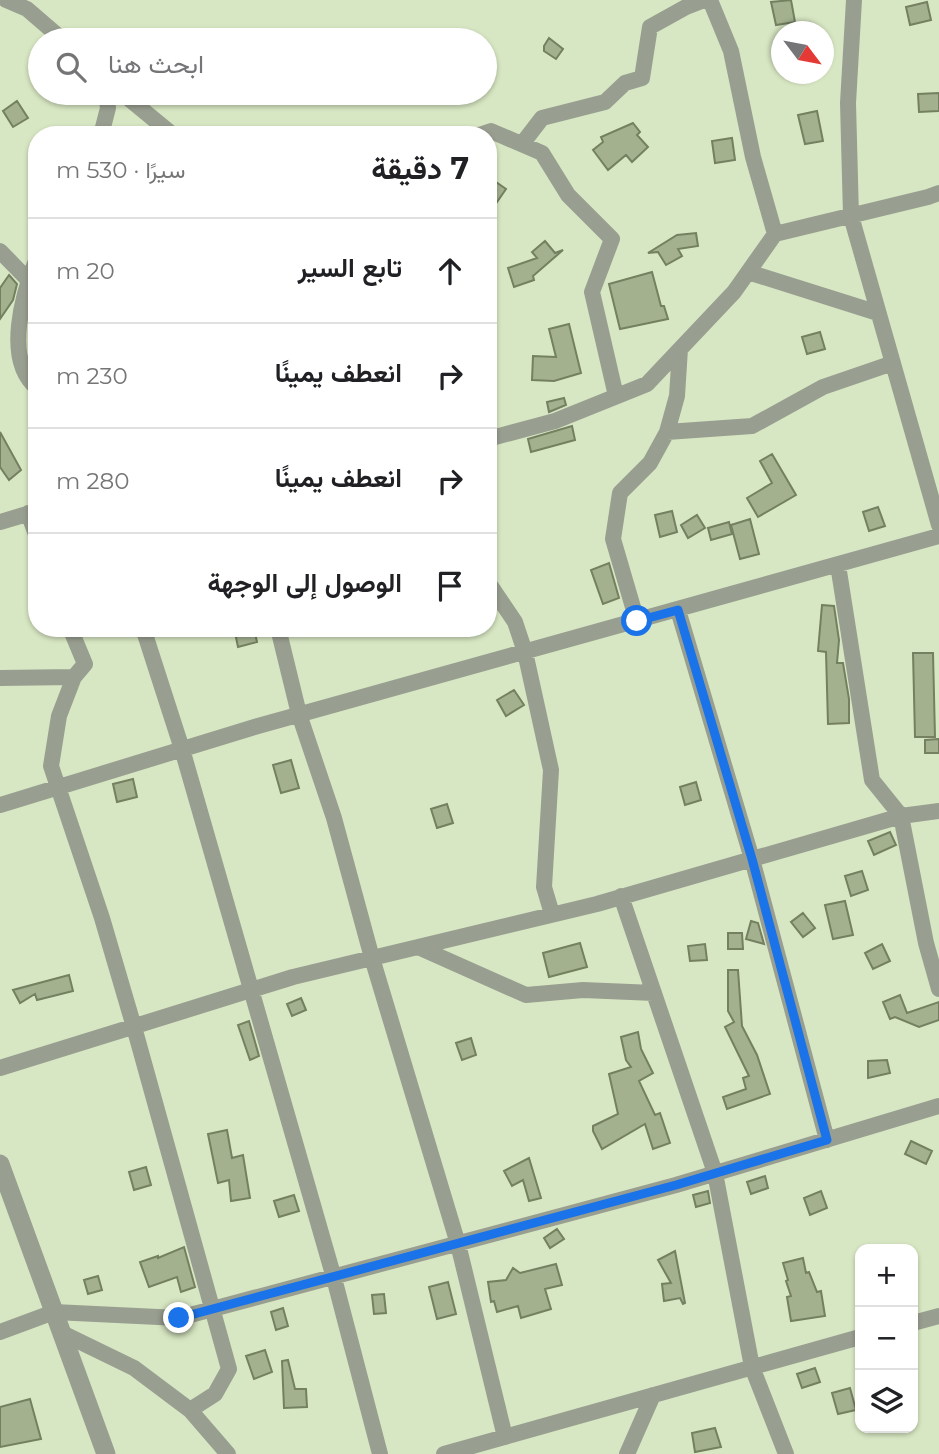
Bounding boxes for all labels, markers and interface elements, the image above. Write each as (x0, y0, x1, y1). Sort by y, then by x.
north arrow (771, 21, 834, 84)
search box (28, 28, 497, 105)
icon: search (52, 48, 90, 86)
text: ابحث هنا (108, 48, 204, 80)
text: 7 دقيقة (371, 150, 469, 187)
text: سيرًا · 530 m (56, 156, 185, 184)
text: تابع السير (298, 252, 402, 284)
icon: ahead (431, 252, 469, 290)
text: 20 m (56, 257, 115, 285)
text: انعطف يمينًا (275, 357, 402, 389)
icon: right (431, 357, 469, 395)
text: 230 m (56, 362, 128, 390)
text: انعطف يمينًا (275, 462, 402, 494)
icon: right (431, 462, 469, 500)
text: 280 m (56, 467, 129, 495)
text: الوصول إلى الوجهة (208, 567, 402, 599)
icon: arrive (431, 567, 469, 605)
route start (621, 605, 652, 636)
map controls (855, 1244, 918, 1433)
button: + (855, 1244, 918, 1307)
route end (163, 1302, 194, 1333)
button: − (855, 1307, 918, 1370)
button: layers (855, 1370, 918, 1433)

